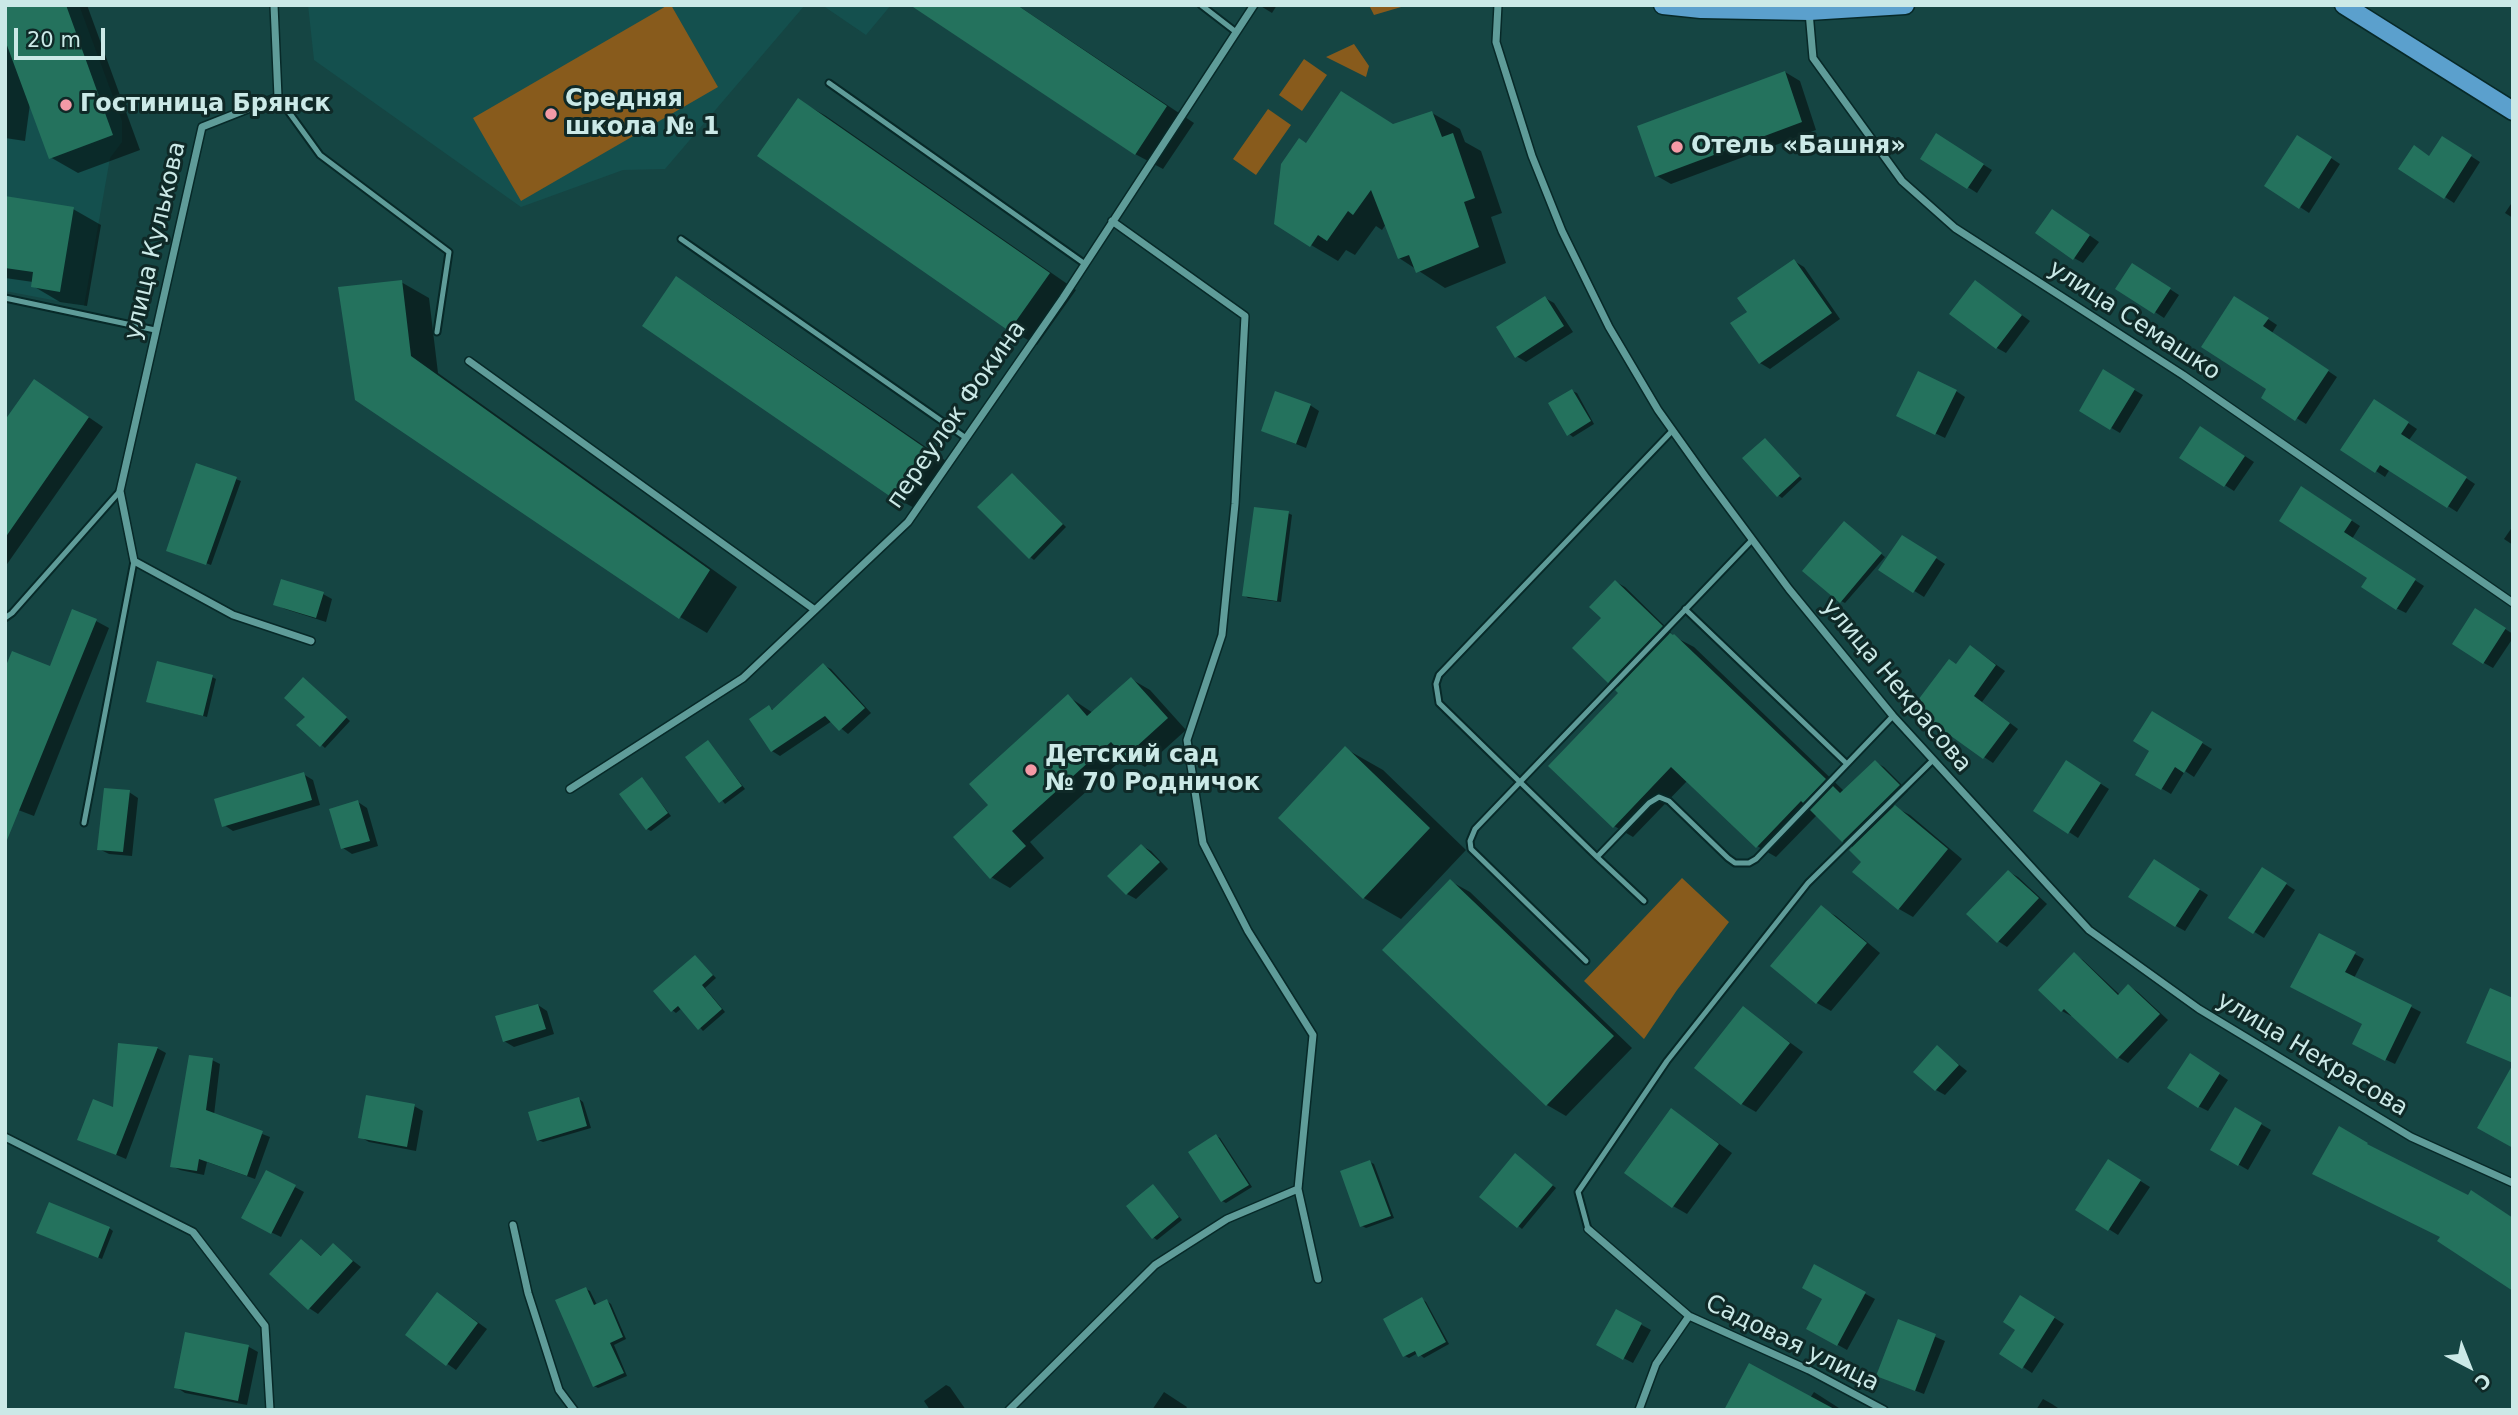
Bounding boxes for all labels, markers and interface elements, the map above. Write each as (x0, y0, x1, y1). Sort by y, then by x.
scale bar (18, 14, 108, 58)
text: 20 m (27, 28, 81, 52)
place label: Средняя школа № 1 (565, 86, 719, 142)
place label: Гостиница Брянск (80, 91, 330, 119)
marker: Гостиница Брянск (58, 97, 74, 113)
marker: Средняя школа № 1 (543, 106, 559, 122)
place label: Отель «Башня» (1691, 133, 1906, 161)
street label: улица Кулькова (119, 139, 193, 343)
marker: Отель «Башня» (1669, 139, 1685, 155)
street label: улица Семашко (2043, 255, 2225, 387)
street label: переулок Фокина (881, 316, 1033, 514)
street label: улица Некрасова (1815, 593, 1977, 779)
place label: Детский сад № 70 Родничок (1045, 742, 1260, 798)
marker: Детский сад № 70 Родничок (1023, 762, 1039, 778)
street label: улица Некрасова (2211, 987, 2413, 1123)
street label: Садовая улица (1700, 1289, 1884, 1399)
north arrow (2434, 1331, 2504, 1401)
text: С (2471, 1369, 2496, 1394)

